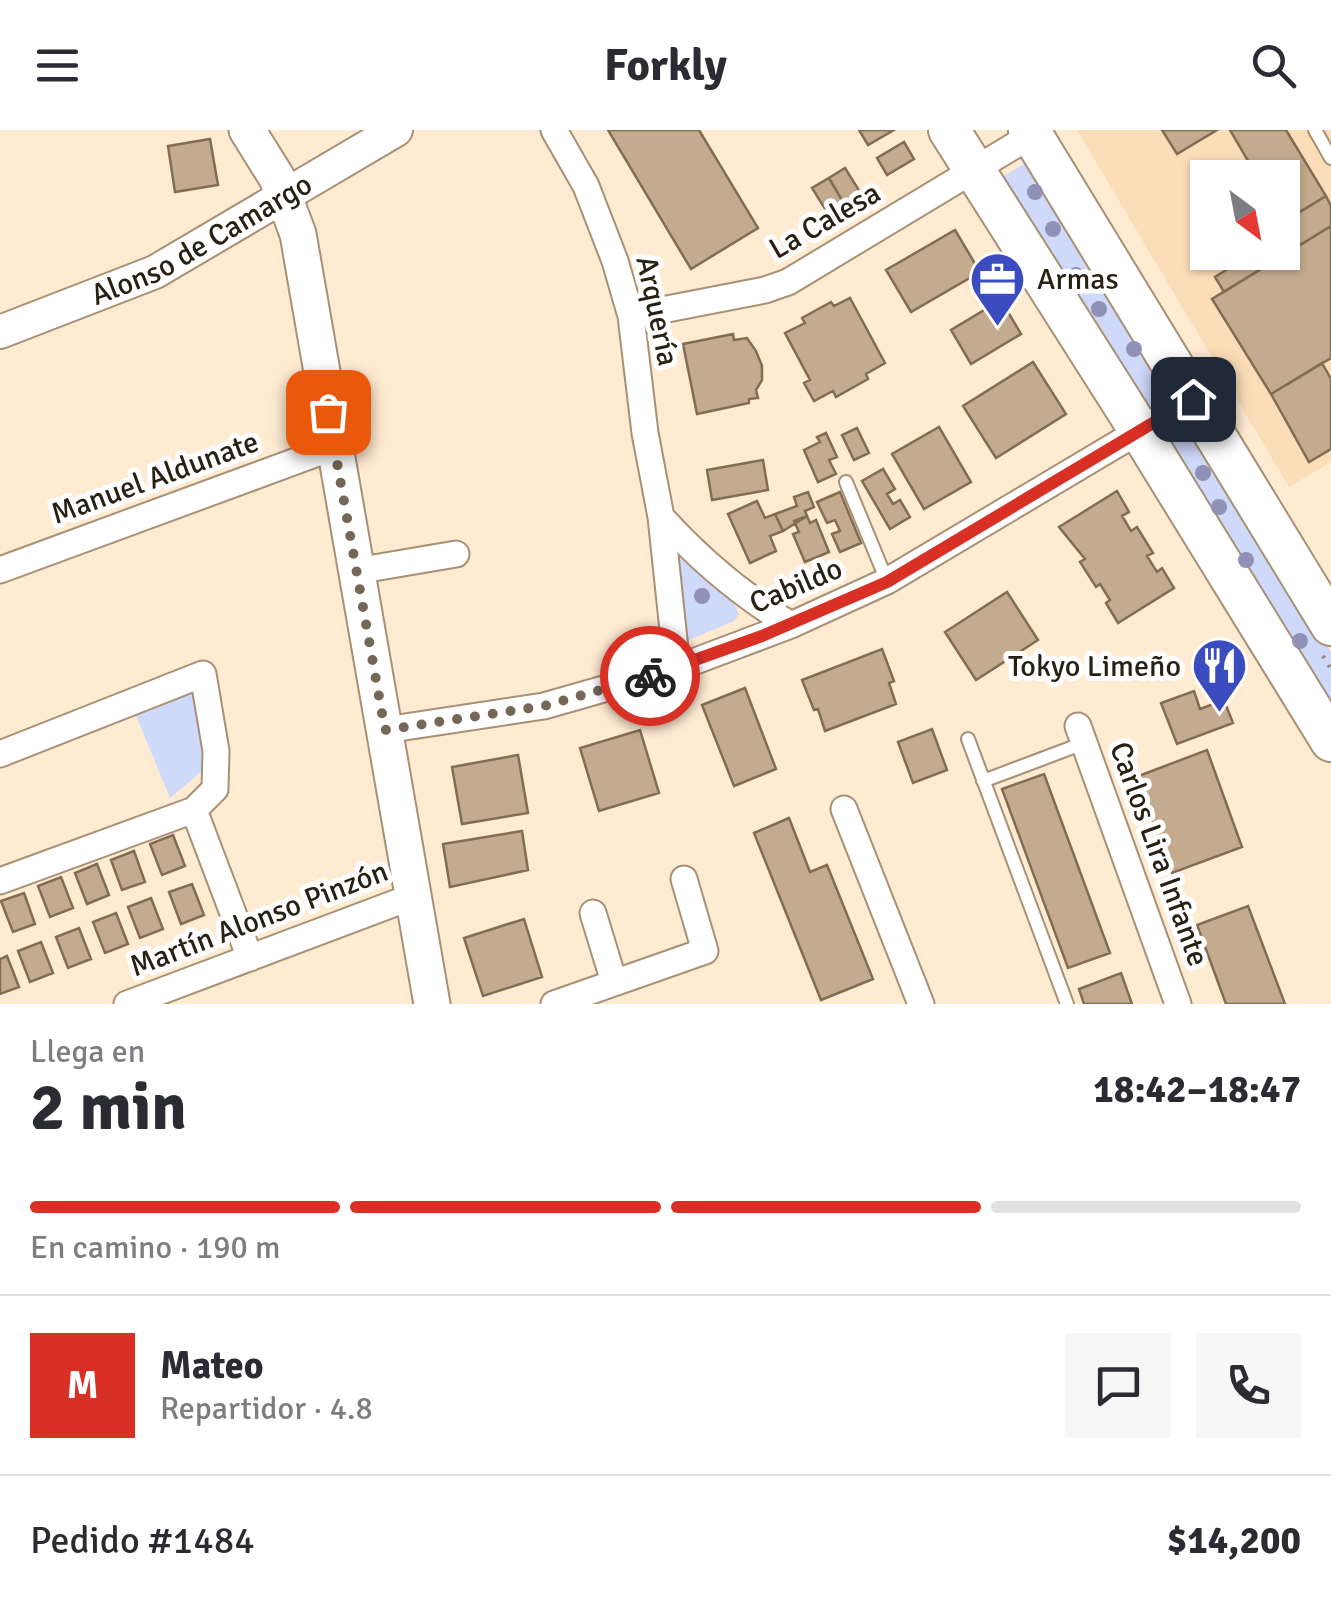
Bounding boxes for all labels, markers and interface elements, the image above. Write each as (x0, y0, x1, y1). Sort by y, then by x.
icon: menu (30, 38, 85, 93)
text: Forkly (604, 38, 727, 93)
icon: search (1246, 38, 1301, 93)
north arrow (1190, 160, 1300, 270)
map controls (1190, 160, 1300, 270)
street label: Alonso de Camargo (86, 165, 318, 314)
street label: La Calesa (763, 174, 887, 268)
office icon: Armas (968, 249, 1028, 328)
street label: Arquería (627, 253, 687, 369)
place label: Armas (1037, 261, 1119, 298)
pin (1151, 357, 1236, 442)
pin (286, 370, 371, 455)
icon: home (1166, 372, 1221, 427)
icon: bag (301, 385, 356, 440)
street label: Manuel Aldunate (46, 423, 264, 533)
street label: Cabildo (744, 550, 848, 622)
courier (600, 626, 700, 726)
restaurant icon: Tokyo Limeño (1190, 636, 1250, 715)
place label: Tokyo Limeño (1008, 648, 1181, 685)
icon: bike (623, 649, 678, 704)
street label: Carlos Lira Infante (1101, 737, 1217, 971)
street label: Martín Alonso Pinzón (125, 853, 393, 985)
text: Llega en (30, 1032, 145, 1071)
text: 18:42–18:47 (1093, 1066, 1301, 1113)
text: 2 min (30, 1068, 187, 1148)
text: En camino · 190 m (30, 1228, 280, 1267)
button: chat (1066, 1333, 1171, 1438)
button: phone (1196, 1333, 1301, 1438)
text: Mateo (160, 1342, 264, 1389)
text: M (67, 1362, 98, 1409)
text: Repartidor · 4.8 (160, 1389, 373, 1428)
text: Pedido #1484 (30, 1517, 255, 1564)
text: $14,200 (1167, 1517, 1301, 1564)

